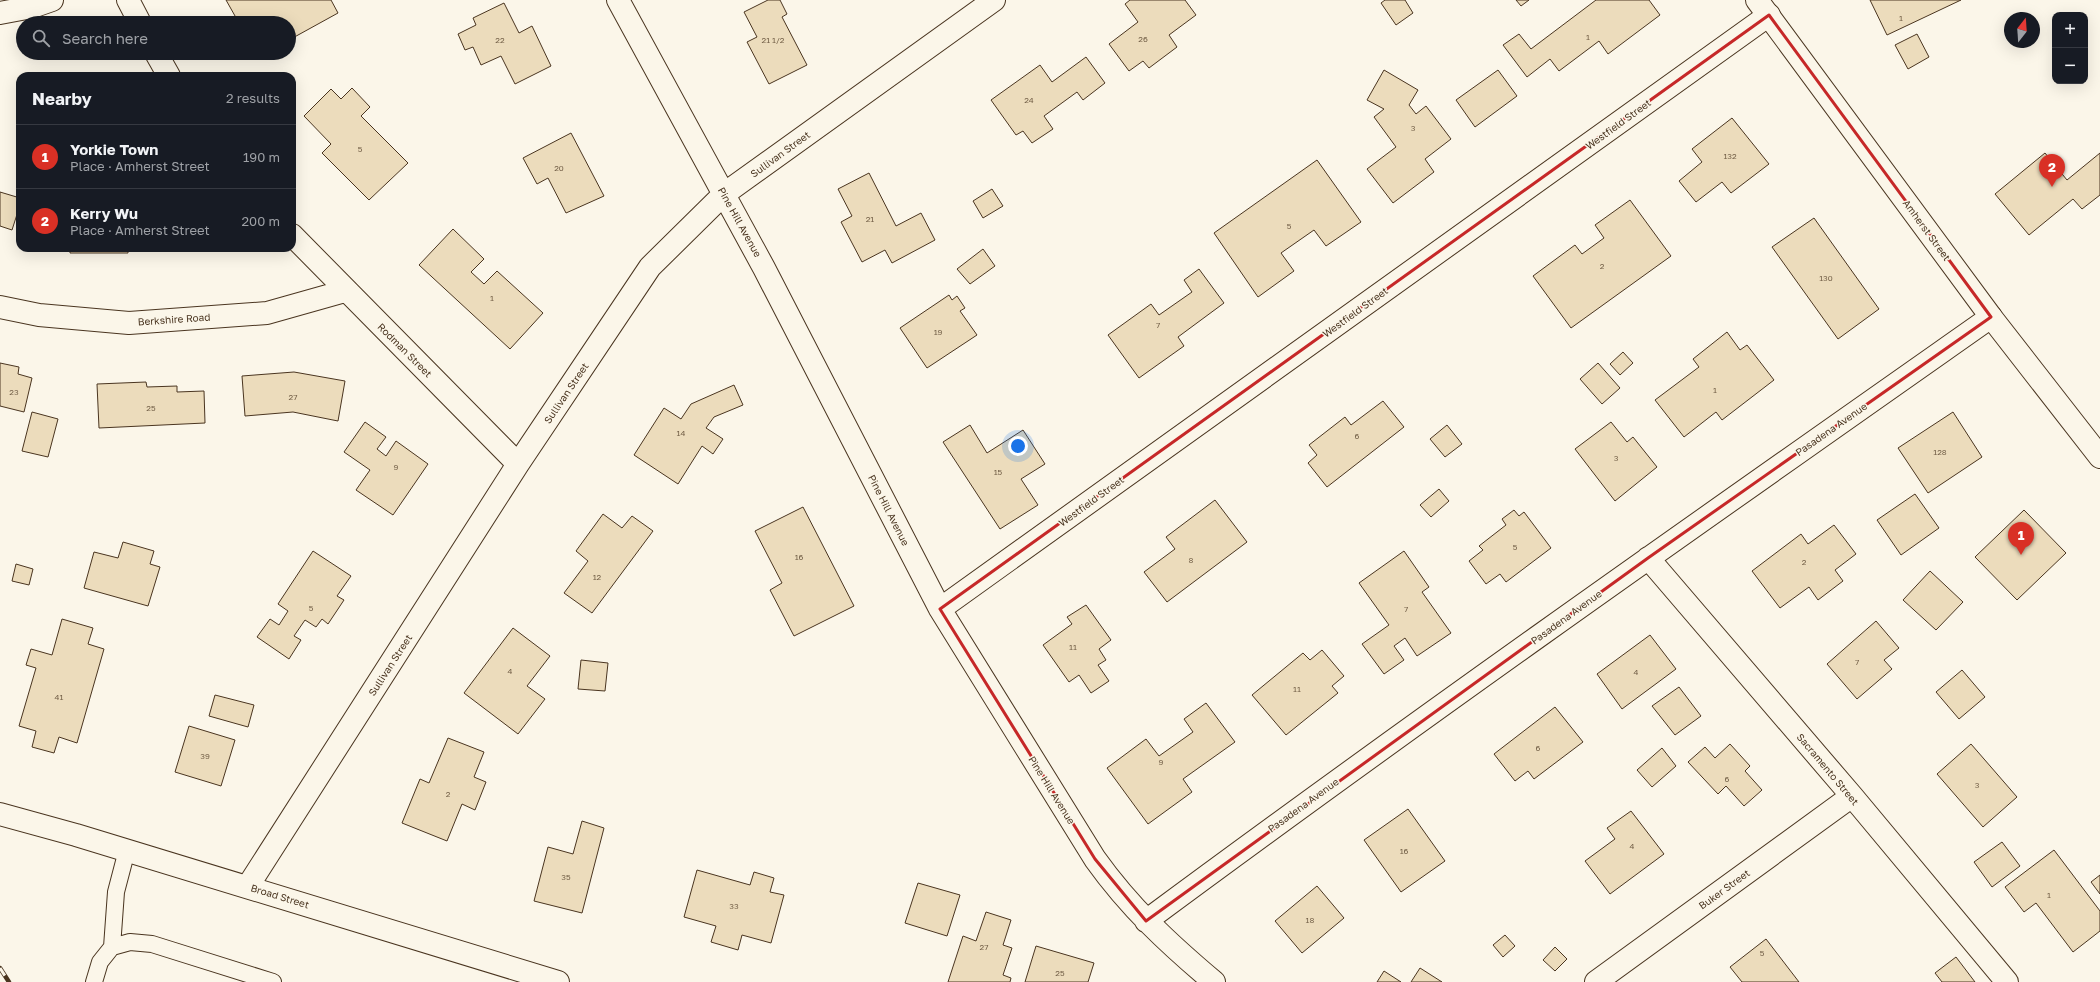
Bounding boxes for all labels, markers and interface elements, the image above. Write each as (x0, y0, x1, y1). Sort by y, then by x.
north arrow (2004, 12, 2040, 48)
map controls (2052, 12, 2088, 84)
button: + (2052, 12, 2088, 48)
house number: 1 (1899, 13, 1903, 23)
search box (16, 16, 296, 60)
icon: search (30, 27, 52, 49)
text: Search here (62, 29, 148, 47)
house number: 1 (1586, 32, 1590, 42)
house number: 26 (1138, 34, 1148, 44)
house number: 22 (495, 35, 505, 45)
house number: 21 1/2 (762, 35, 785, 45)
button: − (2052, 48, 2088, 84)
text: Nearby (32, 88, 92, 109)
text: 2 results (226, 90, 280, 106)
house number: 24 (1024, 95, 1034, 105)
street label: Westfield Street (1583, 96, 1653, 152)
house number: 3 (1411, 123, 1416, 133)
street label: Sullivan Street (748, 128, 812, 180)
text: Yorkie Town (70, 140, 158, 158)
house number: 5 (358, 144, 363, 154)
text: 1 (42, 149, 48, 165)
text: 190 m (243, 149, 280, 165)
house number: 132 (1723, 151, 1737, 161)
pin: 2 (2039, 154, 2065, 187)
text: Place · Amherst Street (70, 158, 210, 174)
house number: 20 (554, 163, 564, 173)
street label: Pine Hill Avenue (716, 185, 764, 259)
street label: Amherst Street (1901, 197, 1953, 263)
text: Kerry Wu (70, 204, 138, 222)
text: 2 (41, 213, 49, 229)
text: 200 m (242, 213, 280, 229)
house number: 21 (866, 214, 874, 224)
house number: 5 (1287, 221, 1292, 231)
text: Place · Amherst Street (70, 222, 210, 238)
house number: 2 (1600, 261, 1605, 271)
house number: 130 (1819, 273, 1833, 283)
street label: Westfield Street (1320, 284, 1390, 340)
house number: 1 (490, 293, 494, 303)
street label: Berkshire Road (137, 310, 211, 328)
street label: Rodman Street (375, 320, 435, 380)
house number: 7 (1156, 320, 1160, 330)
house number: 19 (934, 327, 943, 337)
street label: Sullivan Street (541, 360, 591, 426)
house number: 1 (1713, 385, 1717, 395)
house number: 23 (9, 387, 19, 397)
house number: 27 (289, 392, 297, 402)
street label: Pasadena Avenue (1793, 400, 1869, 458)
house number: 25 (146, 403, 156, 413)
house number: 14 (677, 428, 685, 438)
house number: 6 (1355, 431, 1360, 441)
your location (1008, 436, 1028, 456)
house number: 128 (1933, 447, 1947, 457)
house number: 3 (1614, 453, 1619, 463)
house number: 9 (394, 462, 399, 472)
house number: 15 (994, 467, 1003, 477)
street label: Pine Hill Avenue (866, 472, 912, 548)
street label: Westfield Street (1056, 473, 1126, 529)
pin: 1 (2008, 522, 2034, 555)
house number: 5 (1513, 542, 1518, 552)
house number: 16 (795, 552, 804, 562)
house number: 8 (1189, 555, 1194, 565)
house number: 2 (1802, 557, 1807, 567)
house number: 12 (593, 572, 602, 582)
street label: Pasadena Avenue (1528, 587, 1604, 647)
house number: 5 (309, 603, 314, 613)
house number: 7 (1404, 604, 1408, 614)
street label: Sullivan Street (366, 632, 414, 698)
house number: 11 (1069, 642, 1077, 652)
house number: 7 (1855, 657, 1859, 667)
house number: 4 (508, 666, 513, 676)
house number: 4 (1634, 667, 1639, 677)
house number: 11 (1293, 684, 1301, 694)
house number: 41 (55, 692, 63, 702)
street label: Sacramento Street (1795, 731, 1861, 807)
house number: 6 (1536, 743, 1541, 753)
house number: 39 (200, 751, 210, 761)
street label: Pine Hill Avenue (1026, 754, 1078, 826)
house number: 9 (1159, 757, 1164, 767)
house number: 6 (1725, 774, 1730, 784)
street label: Pasadena Avenue (1265, 775, 1341, 835)
house number: 3 (1975, 780, 1980, 790)
house number: 2 (446, 789, 451, 799)
house number: 4 (1630, 841, 1635, 851)
house number: 16 (1400, 846, 1409, 856)
street label: Buker Street (1696, 867, 1752, 911)
house number: 35 (561, 872, 571, 882)
street label: Broad Street (249, 881, 311, 911)
house number: 1 (2047, 890, 2051, 900)
house number: 33 (729, 901, 739, 911)
house number: 18 (1306, 915, 1314, 925)
house number: 27 (980, 942, 988, 952)
house number: 5 (1760, 948, 1765, 958)
house number: 25 (1055, 968, 1065, 978)

